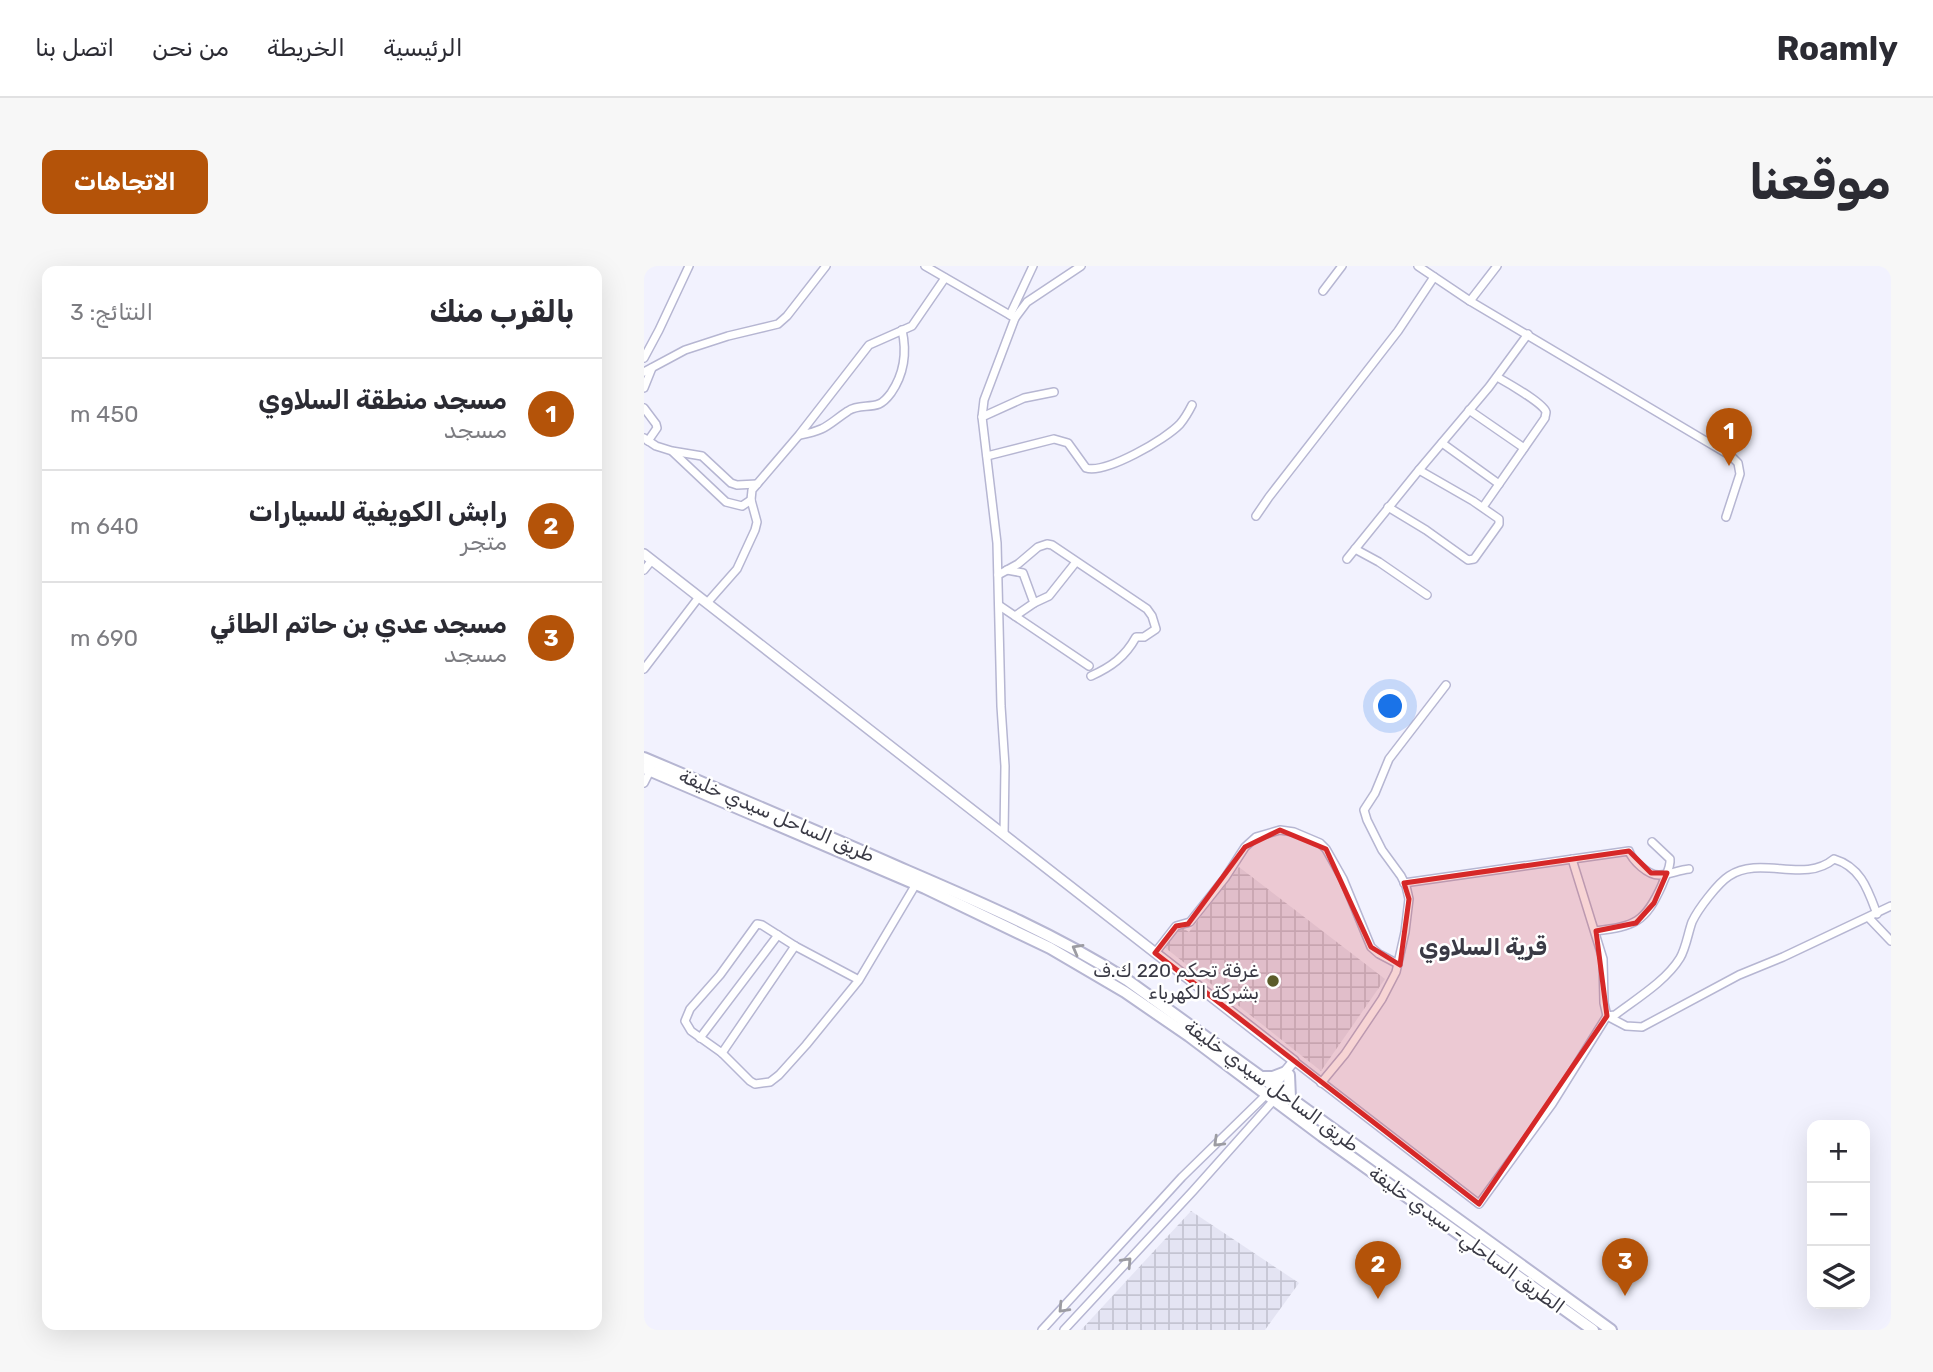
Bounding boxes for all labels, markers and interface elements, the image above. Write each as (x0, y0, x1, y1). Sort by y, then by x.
text: Roamly (1776, 29, 1898, 68)
text: اتصل بنا (35, 34, 114, 62)
text: من نحن (152, 34, 229, 62)
text: الخريطة (267, 34, 345, 62)
text: الرئيسية (383, 34, 463, 62)
button: الاتجاهات (42, 150, 208, 214)
text: موقعنا (1749, 153, 1891, 211)
text: بالقرب منك (429, 294, 574, 330)
text: النتائج: 3 (70, 298, 153, 326)
text: مسجد منطقة السلاوي (258, 385, 507, 416)
text: 450 m (70, 400, 139, 428)
text: 1 (545, 400, 557, 428)
pin: 1 (1706, 408, 1752, 466)
text: مسجد (444, 416, 507, 444)
text: رابش الكويفية للسيارات (249, 497, 507, 528)
text: 640 m (70, 512, 139, 540)
text: 2 (544, 512, 558, 540)
text: متجر (461, 528, 507, 556)
text: مسجد عدي بن حاتم الطائي (210, 609, 507, 640)
text: 690 m (70, 624, 138, 652)
text: 3 (543, 624, 559, 652)
text: مسجد (444, 640, 507, 668)
your location (1373, 689, 1407, 723)
street label: طريق الساحل سيدي خليفة (675, 764, 878, 869)
district label: قرية السلاوي (1419, 933, 1547, 964)
one-way arrow (1072, 944, 1084, 958)
place label: غرفة تحكم 220 ك.ف بشركة الكهرباء (1093, 959, 1259, 1004)
marker: غرفة تحكم 220 ك.ف بشركة الكهرباء (1265, 973, 1281, 989)
street label: طريق الساحل سيدي خليفة (1179, 1014, 1364, 1158)
map controls (1807, 1120, 1870, 1309)
button: + (1807, 1120, 1870, 1183)
one-way arrow (1214, 1134, 1226, 1146)
street label: الطريق الساحلي- سيدي خليفة (1363, 1161, 1569, 1320)
button: − (1807, 1183, 1870, 1246)
pin: 3 (1602, 1238, 1648, 1296)
pin: 2 (1355, 1241, 1401, 1299)
button: layers (1807, 1246, 1870, 1309)
one-way arrow (1119, 1257, 1132, 1270)
one-way arrow (1058, 1300, 1071, 1313)

